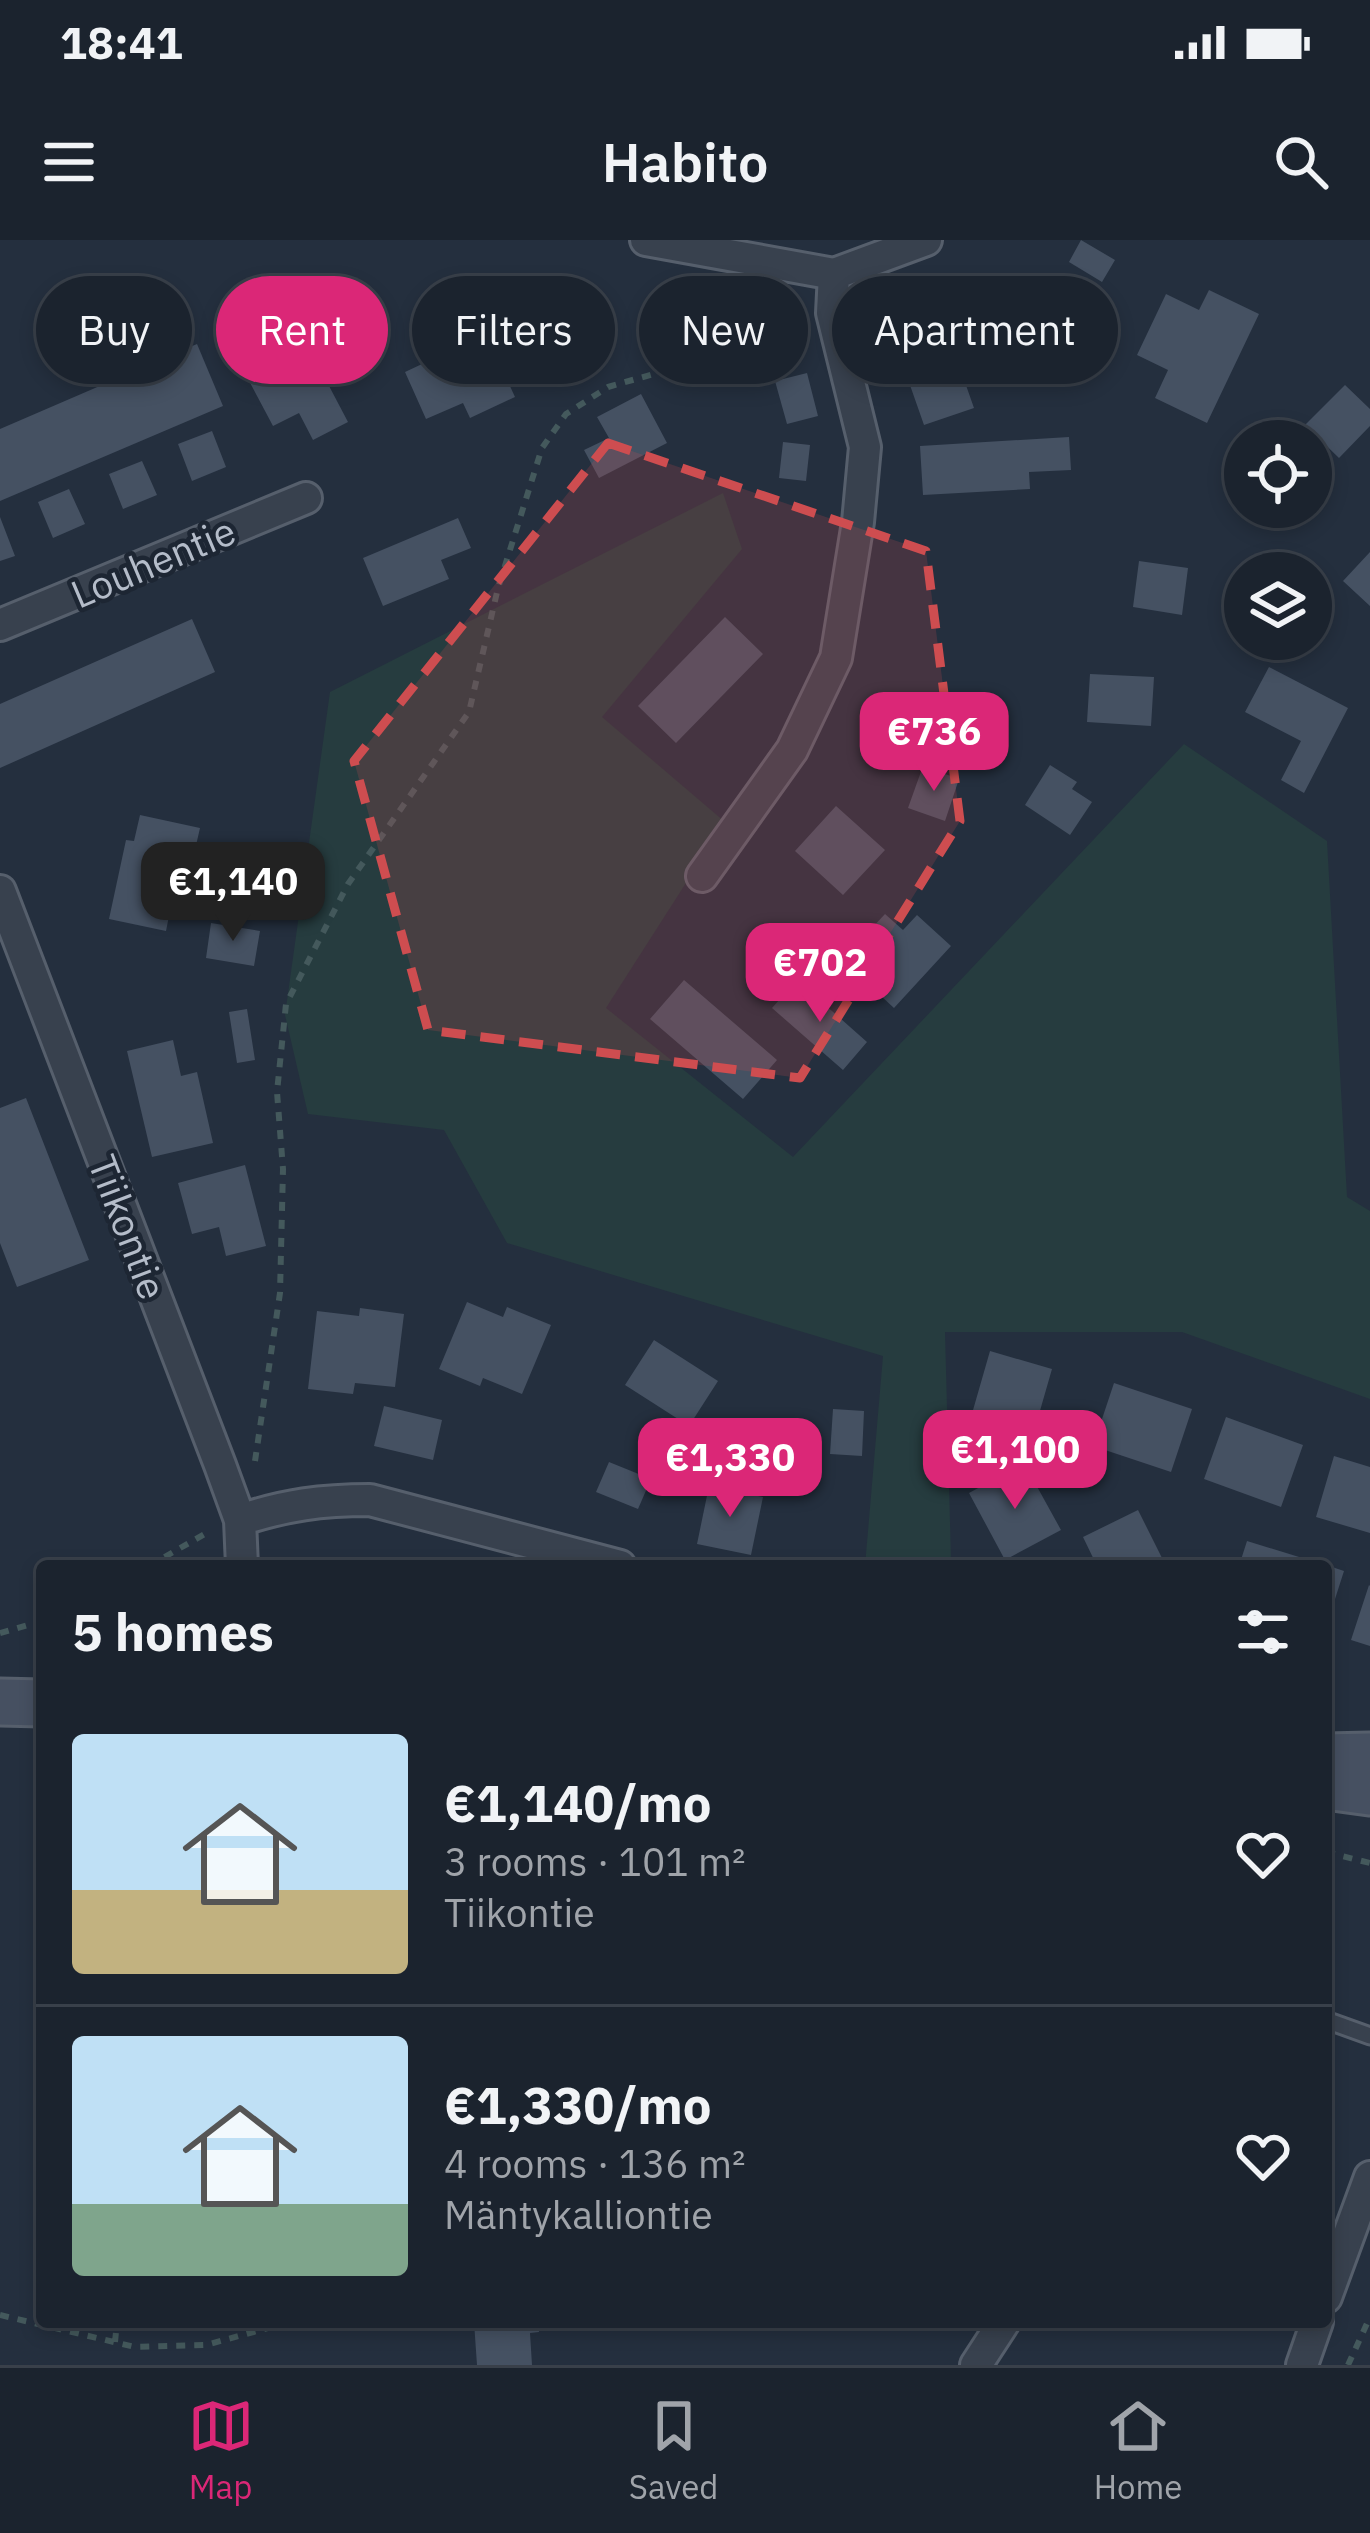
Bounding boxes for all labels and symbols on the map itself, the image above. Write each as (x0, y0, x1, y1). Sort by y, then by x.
street label: Louhentie (63, 505, 243, 619)
pin: €736 (863, 692, 1005, 794)
pin: €1,140 (135, 842, 331, 944)
pin: €702 (749, 923, 891, 1025)
street label: Tiikontie (77, 1148, 179, 1306)
pin: €1,100 (917, 1410, 1113, 1512)
pin: €1,330 (632, 1418, 828, 1520)

